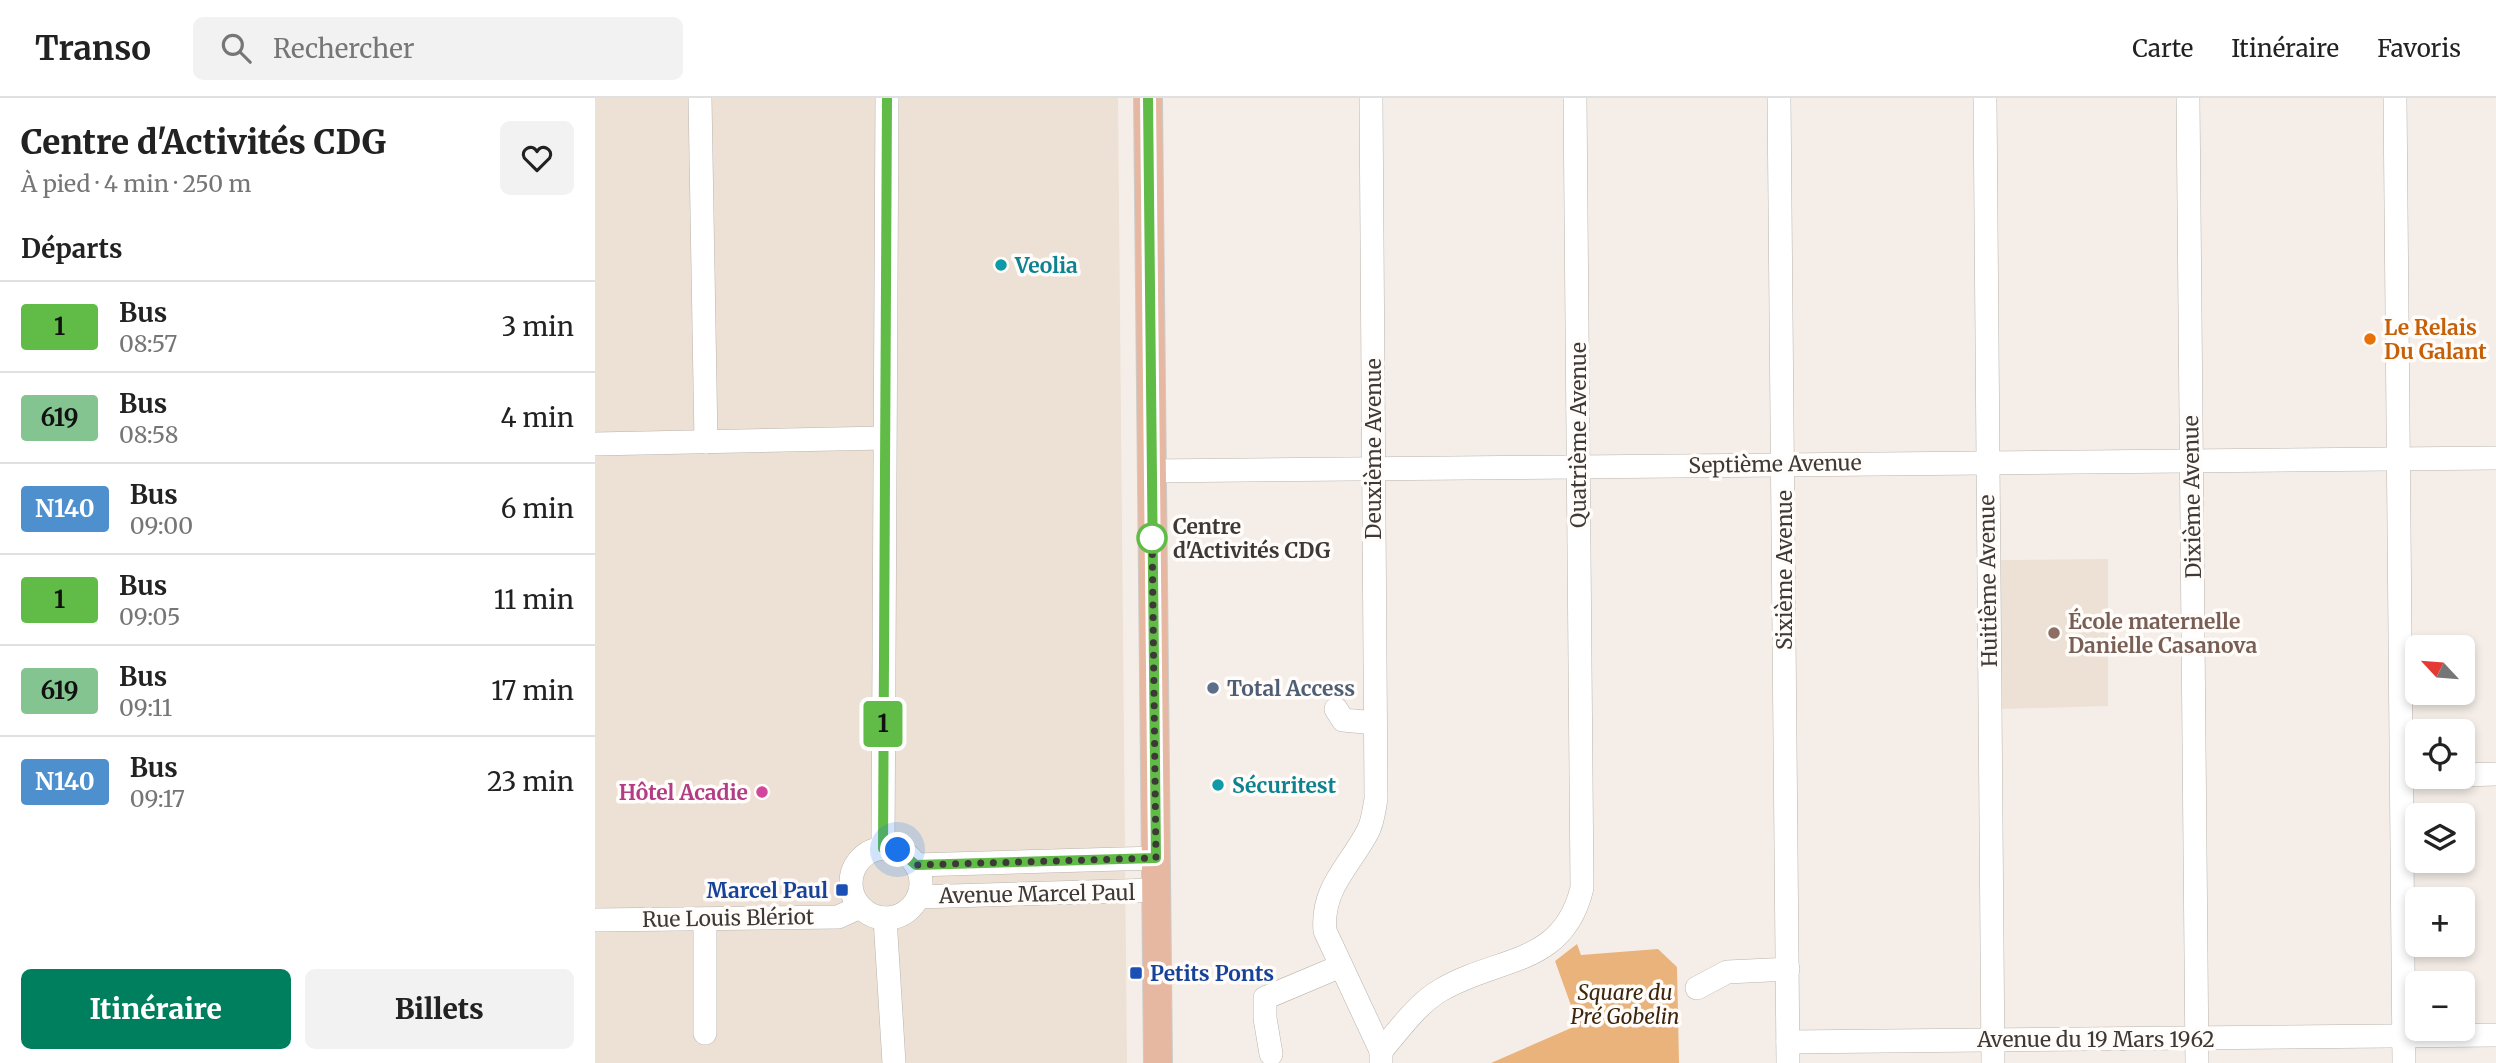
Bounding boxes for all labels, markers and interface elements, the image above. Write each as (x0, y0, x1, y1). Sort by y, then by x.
search box (193, 17, 683, 80)
text: Transo (35, 28, 151, 69)
icon: search (217, 29, 255, 67)
text: Rechercher (273, 32, 415, 65)
text: Carte (2132, 33, 2193, 64)
text: Itinéraire (2231, 33, 2339, 64)
text: Favoris (2377, 33, 2461, 64)
button: heart (500, 121, 574, 195)
text: Centre d'Activités CDG (21, 122, 386, 163)
text: À pied · 4 min · 250 m (21, 169, 251, 198)
text: Départs (21, 232, 122, 265)
place label: Veolia (1014, 252, 1078, 279)
marker: Veolia (993, 257, 1009, 273)
text: Bus (119, 296, 167, 329)
text: 3 min (502, 310, 574, 343)
text: 1 (54, 311, 65, 342)
place label: Le Relais Du Galant (2384, 314, 2487, 365)
text: 08:57 (119, 329, 177, 358)
marker: Le Relais Du Galant (2362, 331, 2378, 347)
street label: Quatrième Avenue (1565, 342, 1592, 528)
street label: Deuxième Avenue (1360, 358, 1387, 540)
text: Bus (119, 387, 167, 420)
text: 4 min (500, 401, 574, 434)
text: 619 (40, 402, 79, 433)
street label: Dixième Avenue (2177, 415, 2207, 579)
text: 08:58 (119, 420, 178, 449)
street label: Septième Avenue (1688, 449, 1862, 479)
text: Bus (130, 478, 178, 511)
street label: Sixième Avenue (1771, 490, 1798, 650)
text: 6 min (501, 492, 574, 525)
text: N140 (35, 493, 95, 524)
street label: Huitième Avenue (1973, 494, 2003, 667)
text: 09:00 (130, 511, 193, 540)
place label: Centre d'Activités CDG (1173, 513, 1331, 564)
marker: Centre d'Activités CDG (1137, 523, 1167, 553)
text: Bus (119, 569, 167, 602)
text: 11 min (494, 583, 574, 616)
text: 1 (54, 584, 65, 615)
text: 09:05 (119, 602, 180, 631)
place label: École maternelle Danielle Casanova (2068, 607, 2257, 659)
marker: École maternelle Danielle Casanova (2046, 625, 2062, 641)
north arrow (2405, 635, 2475, 705)
map controls (2405, 635, 2475, 1041)
text: Bus (119, 660, 167, 693)
text: 17 min (491, 674, 574, 707)
text: 619 (40, 675, 79, 706)
place label: Total Access (1227, 675, 1355, 702)
marker: Total Access (1205, 680, 1221, 696)
text: 09:11 (119, 693, 172, 722)
line badge: 1 (860, 701, 906, 747)
text: 1 (877, 708, 889, 739)
button: locate (2405, 719, 2475, 789)
text: Bus (130, 751, 178, 784)
text: 23 min (487, 765, 574, 798)
text: N140 (35, 766, 95, 797)
place label: Sécuritest (1232, 772, 1337, 799)
marker: Sécuritest (1210, 777, 1226, 793)
place label: Hôtel Acadie (619, 779, 748, 806)
text: 09:17 (130, 784, 185, 813)
marker: Hôtel Acadie (754, 784, 770, 800)
button: layers (2405, 803, 2475, 873)
your location (880, 832, 915, 867)
place label: Marcel Paul (707, 877, 828, 904)
street label: Avenue Marcel Paul (938, 879, 1136, 909)
marker: Marcel Paul (834, 882, 850, 898)
button: + (2405, 887, 2475, 957)
street label: Rue Louis Blériot (642, 903, 814, 933)
place label: Petits Ponts (1150, 960, 1274, 987)
marker: Petits Ponts (1128, 965, 1144, 981)
button: Itinéraire (21, 969, 291, 1049)
button: Billets (305, 969, 574, 1049)
button: − (2405, 971, 2475, 1041)
park label: Square du Pré Gobelin (1570, 979, 1680, 1030)
street label: Avenue du 19 Mars 1962 (1976, 1026, 2215, 1053)

